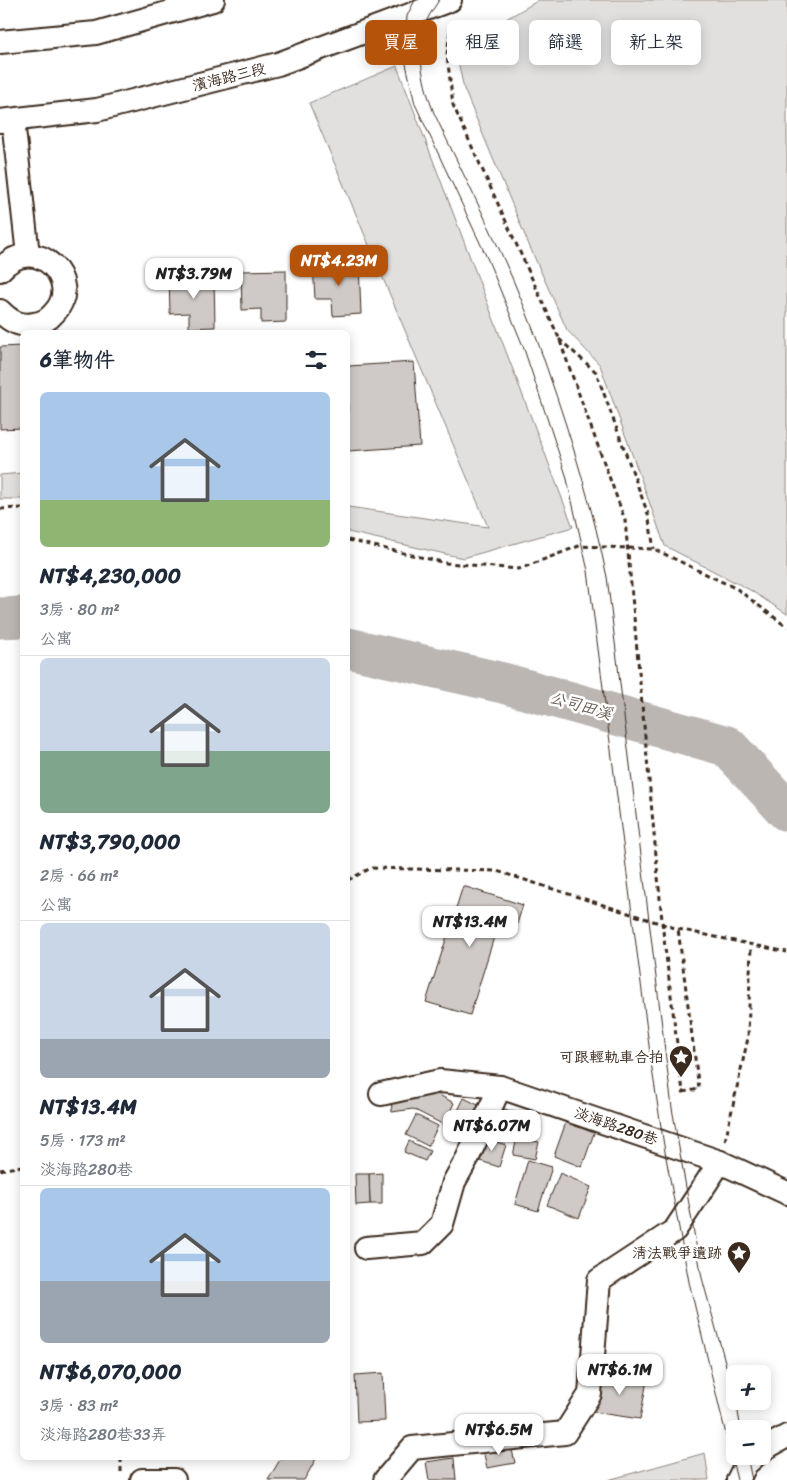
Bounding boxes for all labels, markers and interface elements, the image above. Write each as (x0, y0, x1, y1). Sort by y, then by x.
chip: 買屋 (365, 20, 437, 65)
chip: 租屋 (447, 20, 519, 65)
chip: 篩選 (529, 20, 601, 65)
chip: 新上架 (611, 20, 701, 65)
street label: 濱海路三段 (189, 55, 269, 99)
pin: NT$4.23M (287, 244, 391, 287)
text: NT$4.23M (301, 246, 377, 275)
pin: NT$3.79M (142, 258, 246, 300)
text: NT$3.79M (156, 259, 232, 288)
text: 6筆物件 (40, 341, 115, 379)
icon: filters (302, 346, 330, 374)
icon: home (140, 425, 230, 515)
text: NT$4,230,000 (40, 557, 181, 595)
text: 3房 · 80 m² (40, 595, 120, 624)
text: 公寓 (40, 624, 72, 653)
water label: 公司田溪 (546, 683, 617, 729)
icon: home (140, 690, 230, 780)
text: NT$3,790,000 (40, 823, 181, 861)
text: 2房 · 66 m² (40, 861, 119, 890)
text: 公寓 (40, 890, 72, 919)
pin: NT$13.4M (418, 906, 522, 948)
text: NT$13.4M (433, 907, 507, 936)
icon: home (140, 955, 230, 1045)
place label: 可跟輕軌車合拍 (559, 1044, 664, 1070)
place icon: 可跟輕軌車合拍 (668, 1044, 694, 1078)
text: NT$13.4M (40, 1088, 137, 1126)
street label: 淡海路280巷 (571, 1100, 661, 1152)
pin: NT$6.07M (440, 1110, 544, 1152)
text: NT$6.07M (454, 1111, 530, 1140)
text: 5房 · 173 m² (40, 1126, 126, 1155)
text: 淡海路280巷 (40, 1155, 133, 1184)
icon: home (140, 1220, 230, 1310)
place label: 清法戰爭遺跡 (632, 1240, 722, 1266)
place icon: 清法戰爭遺跡 (726, 1240, 752, 1274)
text: NT$6,070,000 (40, 1353, 181, 1391)
pin: NT$6.1M (574, 1354, 666, 1396)
text: NT$6.1M (588, 1355, 652, 1384)
map controls (726, 1365, 771, 1465)
button: + (726, 1365, 771, 1410)
text: 3房 · 83 m² (40, 1391, 119, 1420)
pin: NT$6.5M (453, 1414, 545, 1456)
text: NT$6.5M (466, 1415, 532, 1444)
text: 淡海路280巷33弄 (40, 1420, 167, 1449)
button: − (726, 1420, 771, 1465)

